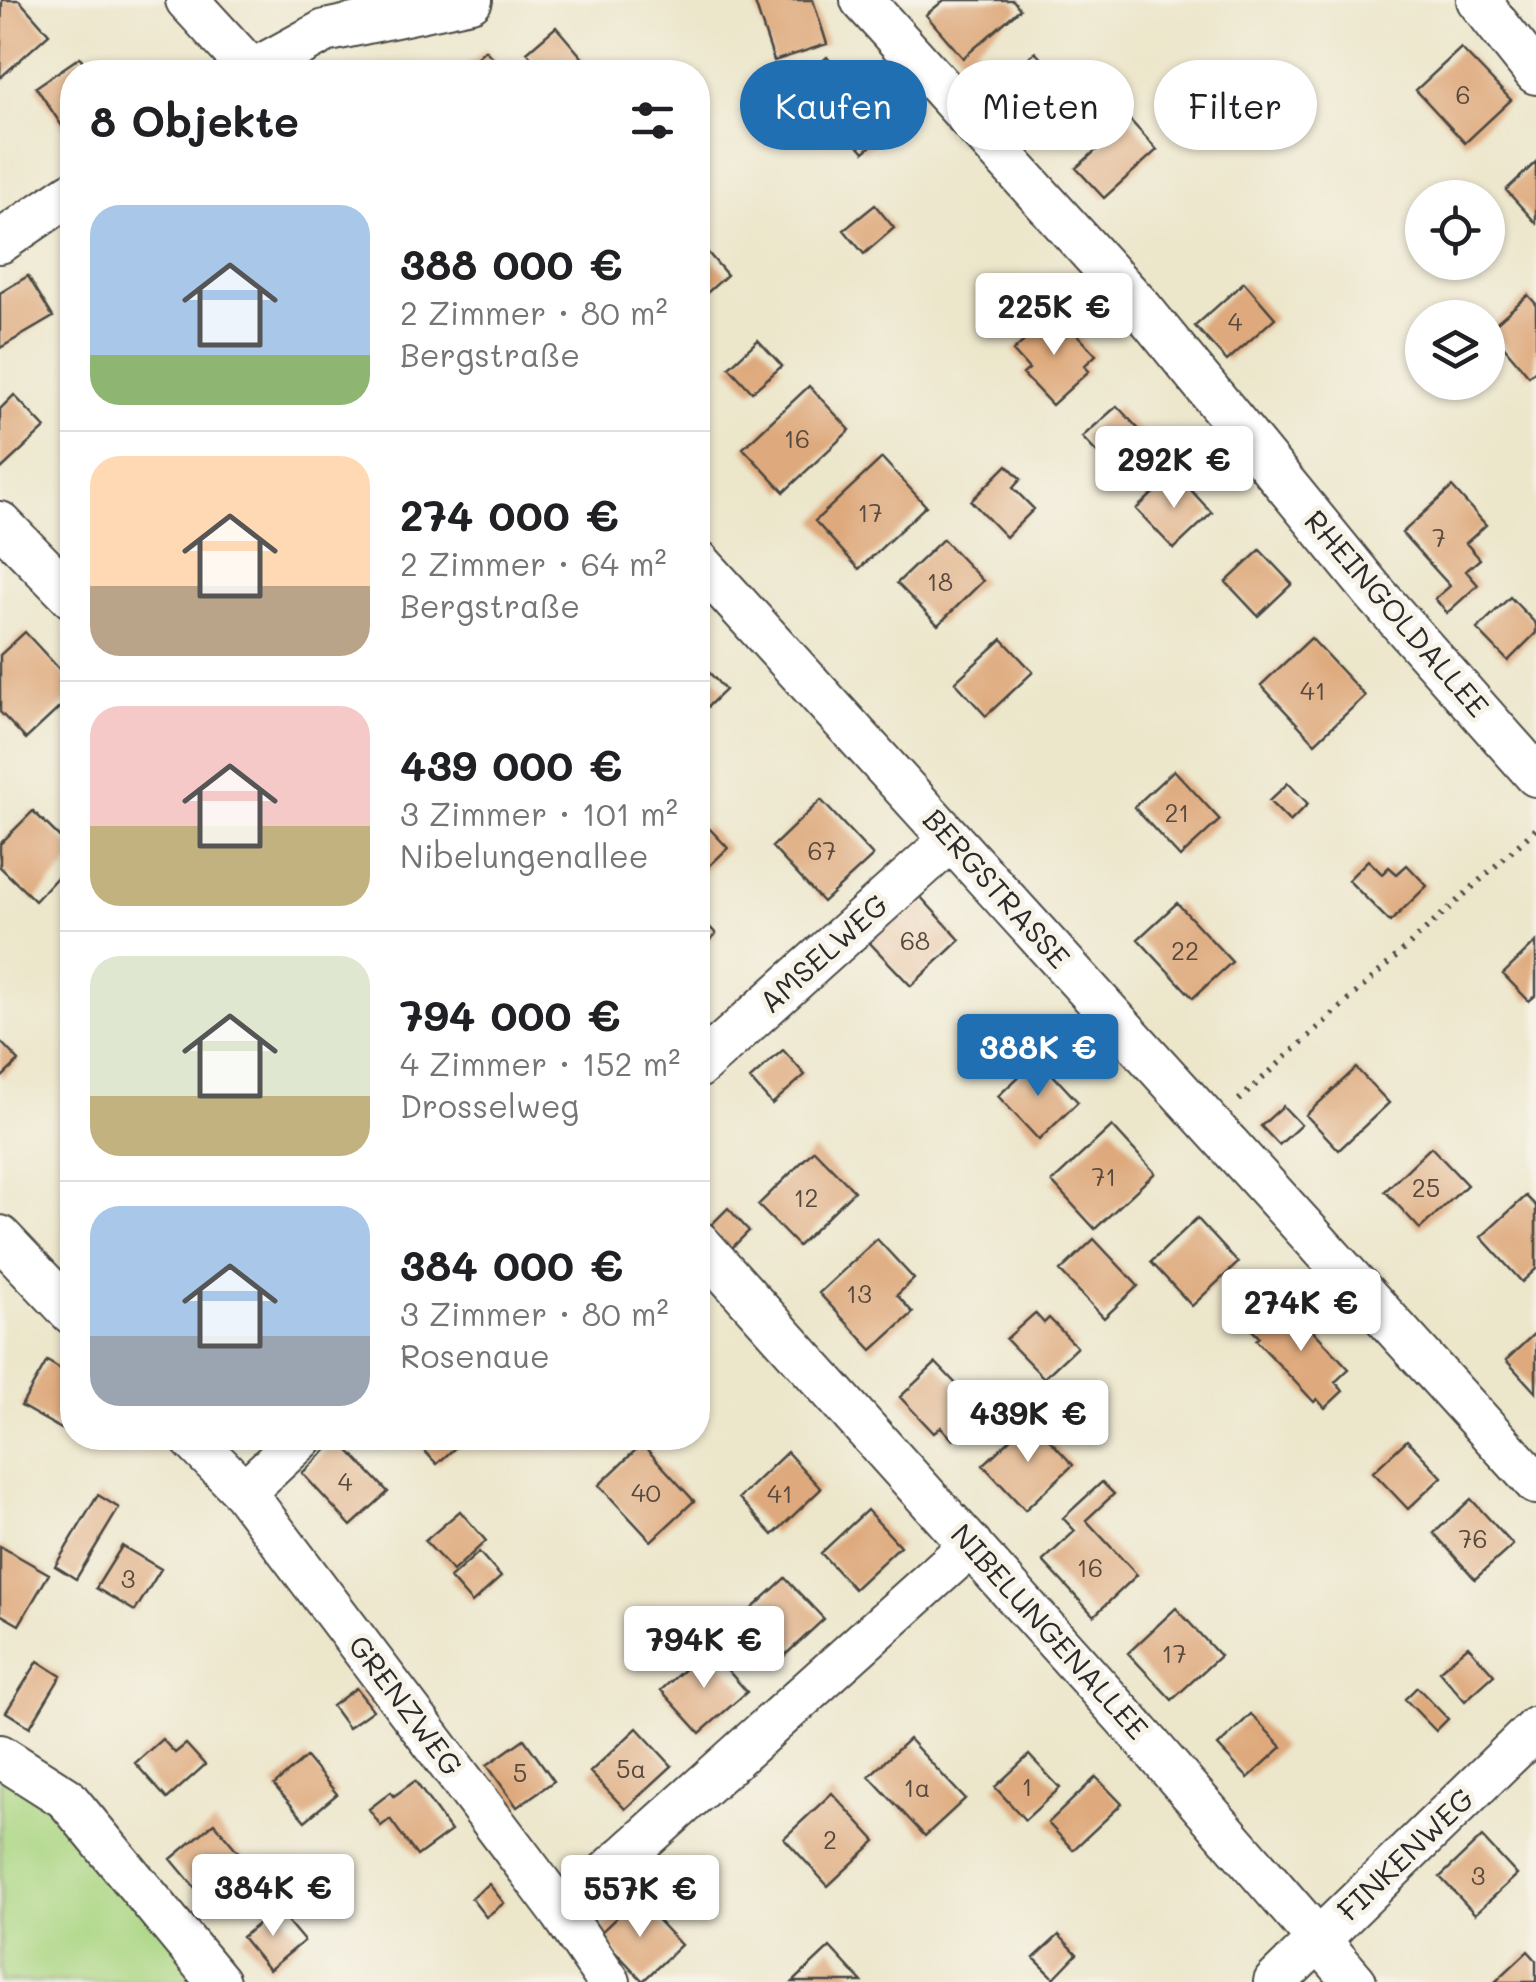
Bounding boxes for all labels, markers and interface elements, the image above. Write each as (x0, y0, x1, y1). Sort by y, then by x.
chip: Kaufen (740, 60, 927, 150)
chip: Mieten (947, 60, 1134, 150)
chip: Filter (1154, 60, 1317, 150)
house number: 6 (1455, 78, 1471, 110)
text: 8 Objekte (90, 93, 299, 148)
icon: filters (625, 93, 680, 148)
map controls (1405, 180, 1505, 400)
button: locate (1405, 180, 1505, 280)
text: 388 000 € (400, 236, 623, 291)
icon: home (170, 245, 290, 365)
pin: 225K € (973, 273, 1135, 358)
text: 225K € (998, 284, 1111, 326)
text: 2 Zimmer · 80 m² (400, 291, 668, 333)
button: layers (1405, 300, 1505, 400)
house number: 4 (1228, 305, 1243, 337)
text: Bergstraße (400, 333, 580, 375)
house number: 16 (784, 422, 810, 454)
pin: 292K € (1093, 426, 1255, 511)
text: 292K € (1117, 437, 1231, 479)
text: 274 000 € (400, 487, 619, 542)
icon: home (170, 496, 290, 616)
house number: 17 (857, 496, 883, 528)
street label: RHEINGOLDALLEE (1296, 501, 1499, 725)
house number: 7 (1432, 521, 1446, 553)
text: 2 Zimmer · 64 m² (400, 542, 667, 584)
house number: 18 (927, 565, 953, 597)
text: Bergstraße (400, 584, 580, 626)
house number: 41 (1300, 674, 1326, 706)
text: 439 000 € (400, 737, 622, 792)
icon: home (170, 746, 290, 866)
text: 3 Zimmer · 101 m² (400, 792, 678, 834)
house number: 21 (1164, 796, 1190, 828)
street label: BERGSTRASSE (915, 799, 1080, 976)
text: Nibelungenallee (400, 834, 649, 876)
house number: 67 (807, 834, 837, 866)
street label: AMSELWEG (750, 884, 896, 1021)
house number: 68 (900, 924, 930, 956)
house number: 22 (1171, 934, 1199, 966)
text: 794 000 € (400, 987, 621, 1042)
icon: home (170, 996, 290, 1116)
pin: 388K € (957, 1014, 1119, 1099)
text: 388K € (979, 1025, 1097, 1067)
text: 4 Zimmer · 152 m² (400, 1042, 680, 1084)
text: Drosselweg (400, 1084, 579, 1126)
house number: 71 (1091, 1160, 1117, 1192)
house number: 25 (1412, 1171, 1440, 1203)
house number: 12 (793, 1181, 819, 1213)
text: 384 000 € (400, 1237, 623, 1292)
icon: home (170, 1246, 290, 1366)
pin: 274K € (1220, 1269, 1382, 1354)
house number: 13 (846, 1277, 872, 1309)
text: 274K € (1244, 1280, 1358, 1322)
text: 3 Zimmer · 80 m² (400, 1292, 669, 1334)
text: Rosenaue (400, 1334, 550, 1376)
pin: 439K € (947, 1380, 1109, 1465)
text: 439K € (969, 1391, 1087, 1433)
house number: 4 (338, 1465, 353, 1497)
house number: 40 (631, 1476, 661, 1508)
house number: 41 (767, 1477, 793, 1509)
street label: NIBELUNGENALLEE (943, 1514, 1158, 1747)
house number: 76 (1458, 1522, 1488, 1554)
house number: 16 (1077, 1551, 1103, 1583)
house number: 3 (121, 1562, 135, 1594)
pin: 794K € (623, 1606, 785, 1691)
text: 794K € (646, 1617, 762, 1659)
street label: GRENZWEG (340, 1626, 473, 1783)
house number: 17 (1161, 1637, 1187, 1669)
house number: 5a (616, 1752, 646, 1784)
house number: 5 (513, 1756, 527, 1788)
house number: 1 (1021, 1770, 1033, 1802)
house number: 1a (904, 1771, 930, 1803)
street label: FINKENWEG (1328, 1778, 1482, 1929)
house number: 2 (823, 1823, 837, 1855)
pin: 384K € (192, 1854, 354, 1939)
pin: 557K € (559, 1855, 721, 1940)
house number: 3 (1471, 1859, 1485, 1891)
text: 384K € (214, 1865, 332, 1907)
text: 557K € (583, 1866, 697, 1908)

